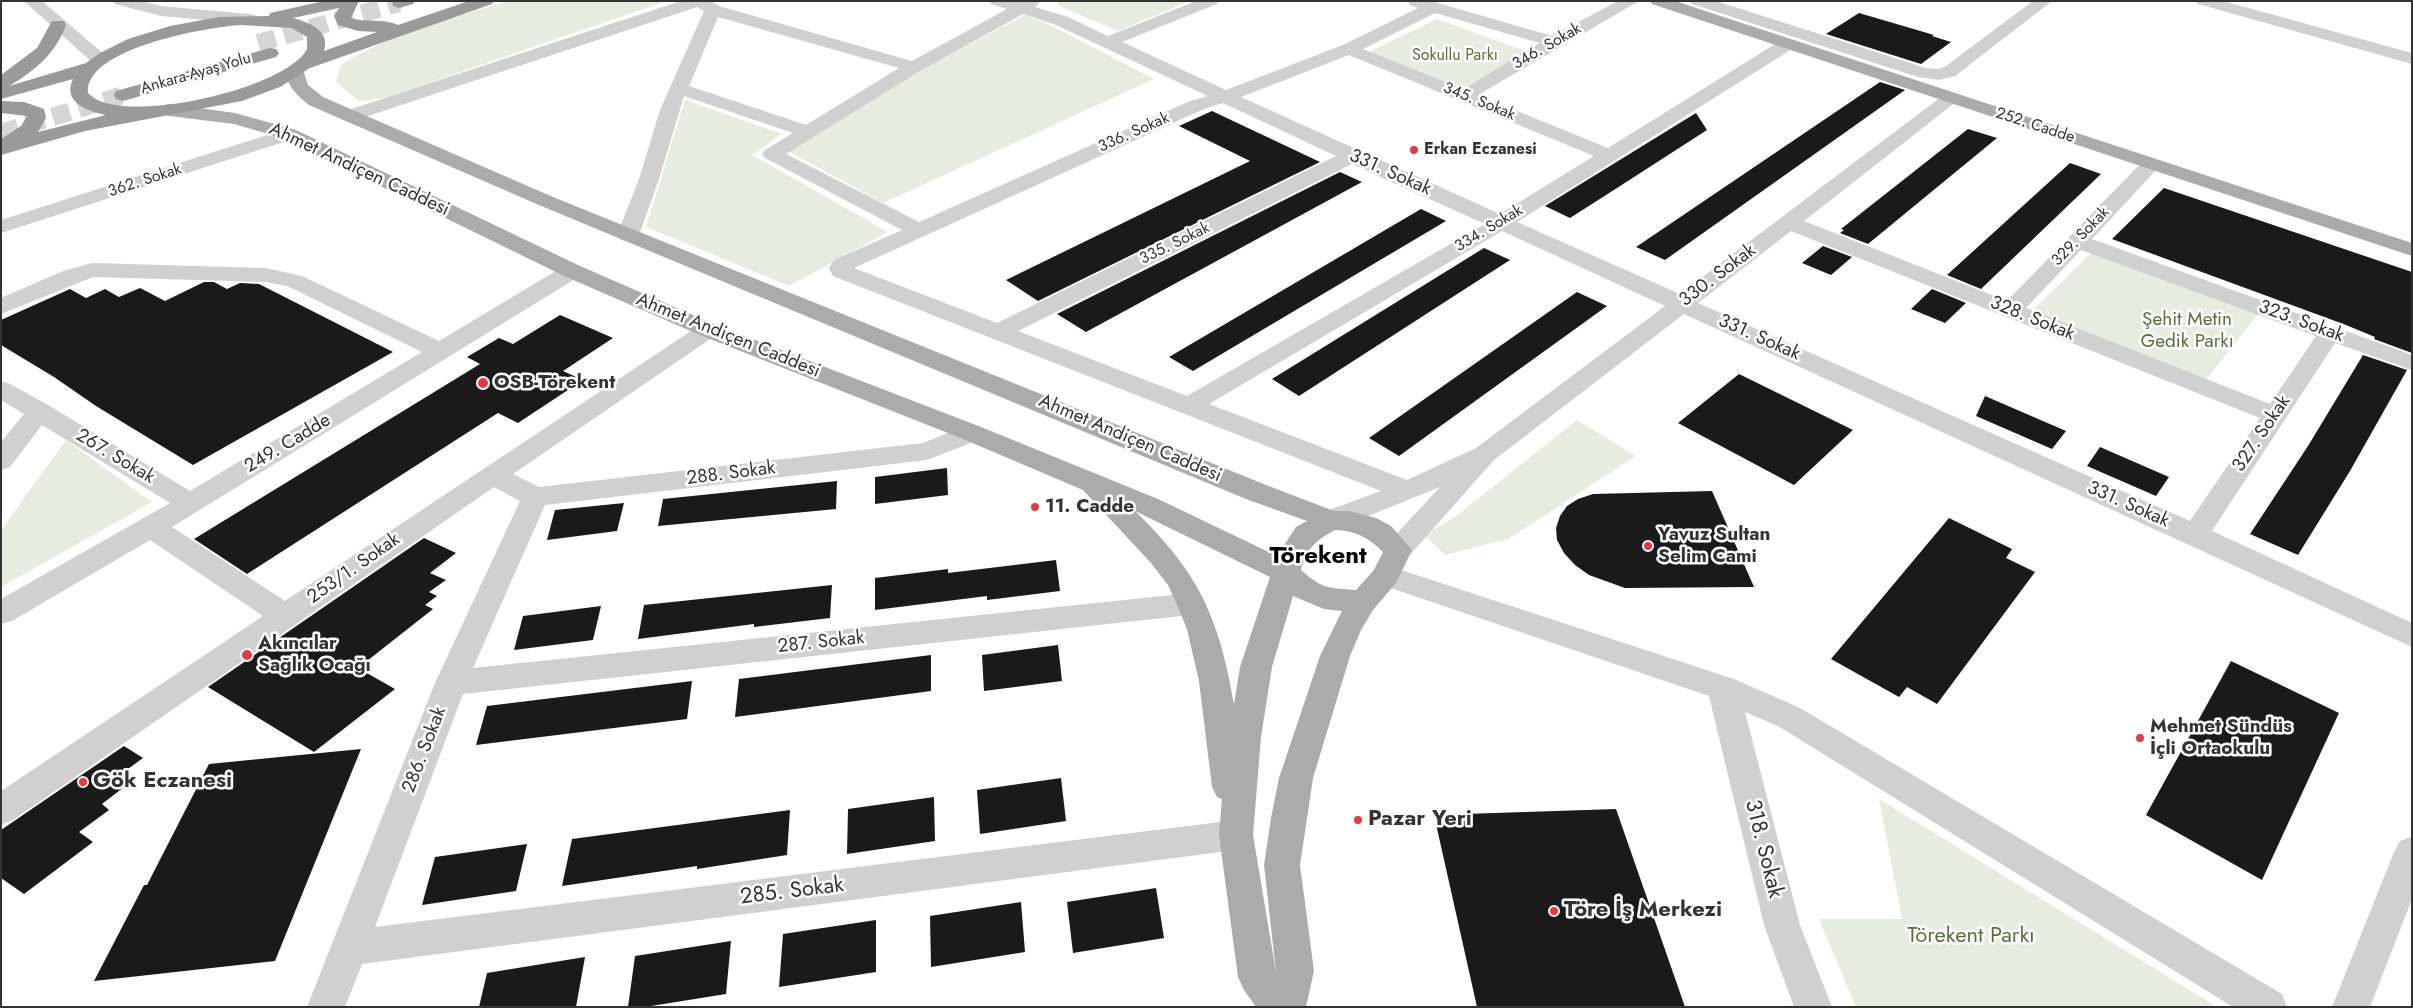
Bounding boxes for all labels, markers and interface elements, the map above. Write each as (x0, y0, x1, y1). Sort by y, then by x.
street label: 346. Sokak (1509, 20, 1585, 74)
park label: Sokullu Parkı (1412, 46, 1498, 66)
street label: Ankara-Ayaş Yolu (138, 49, 254, 99)
street label: 345. Sokak (1440, 79, 1518, 125)
street label: 252. Cadde (1993, 104, 2077, 148)
street label: 336. Sokak (1096, 109, 1172, 157)
street label: Ahmet Andiçen Caddesi (265, 118, 453, 222)
place label: Erkan Eczanesi (1424, 140, 1537, 160)
marker: Erkan Eczanesi (1408, 144, 1420, 156)
street label: 331. Sokak (1345, 145, 1435, 201)
street label: 362. Sokak (106, 160, 184, 202)
street label: 334. Sokak (1452, 201, 1526, 257)
street label: 329. Sokak (2048, 203, 2114, 271)
street label: 335. Sokak (1137, 219, 1213, 269)
street label: 330. Sokak (1675, 240, 1761, 312)
street label: Ahmet Andiçen Caddesi (633, 289, 823, 383)
street label: 328. Sokak (1986, 292, 2078, 346)
street label: 323. Sokak (2255, 296, 2347, 348)
park label: Şehit Metin Gedik Parkı (2140, 309, 2234, 353)
street label: 331. Sokak (1714, 310, 1804, 366)
place label: OSB-Törekent (494, 372, 615, 394)
marker: OSB-Törekent (476, 376, 490, 390)
street label: Ahmet Andiçen Caddesi (1035, 390, 1225, 488)
street label: 327. Sokak (2228, 391, 2296, 477)
street label: 249. Cadde (241, 409, 335, 479)
street label: 267. Sokak (71, 425, 159, 489)
street label: 288. Sokak (685, 457, 777, 491)
street label: 331. Sokak (2083, 477, 2173, 533)
place label: 11. Cadde (1045, 496, 1134, 518)
marker: 11. Cadde (1029, 501, 1041, 513)
place label: Yavuz Sultan Selim Cami (1658, 524, 1770, 568)
street label: 253/1. Sokak (303, 529, 405, 609)
marker: Yavuz Sultan Selim Cami (1642, 540, 1654, 552)
district label: Törekent (1269, 543, 1367, 571)
street label: 287. Sokak (777, 627, 865, 659)
place label: Akıncılar Sağlık Ocağı (258, 633, 371, 677)
marker: Akıncılar Sağlık Ocağı (240, 648, 254, 662)
street label: 286. Sokak (398, 704, 452, 796)
place label: Mehmet Sündüs İçli Ortaokulu (2150, 716, 2292, 760)
marker: Mehmet Sündüs İçli Ortaokulu (2134, 732, 2146, 744)
place label: Gök Eczanesi (93, 769, 232, 795)
marker: Gök Eczanesi (77, 776, 89, 788)
street label: 318. Sokak (1738, 797, 1788, 901)
place label: Pazar Yeri (1368, 807, 1472, 833)
marker: Pazar Yeri (1352, 814, 1364, 826)
street label: 285. Sokak (739, 873, 845, 911)
place label: Töre İş Merkezi (1564, 898, 1722, 924)
marker: Töre İş Merkezi (1548, 905, 1560, 917)
park label: Törekent Parkı (1907, 924, 2035, 950)

